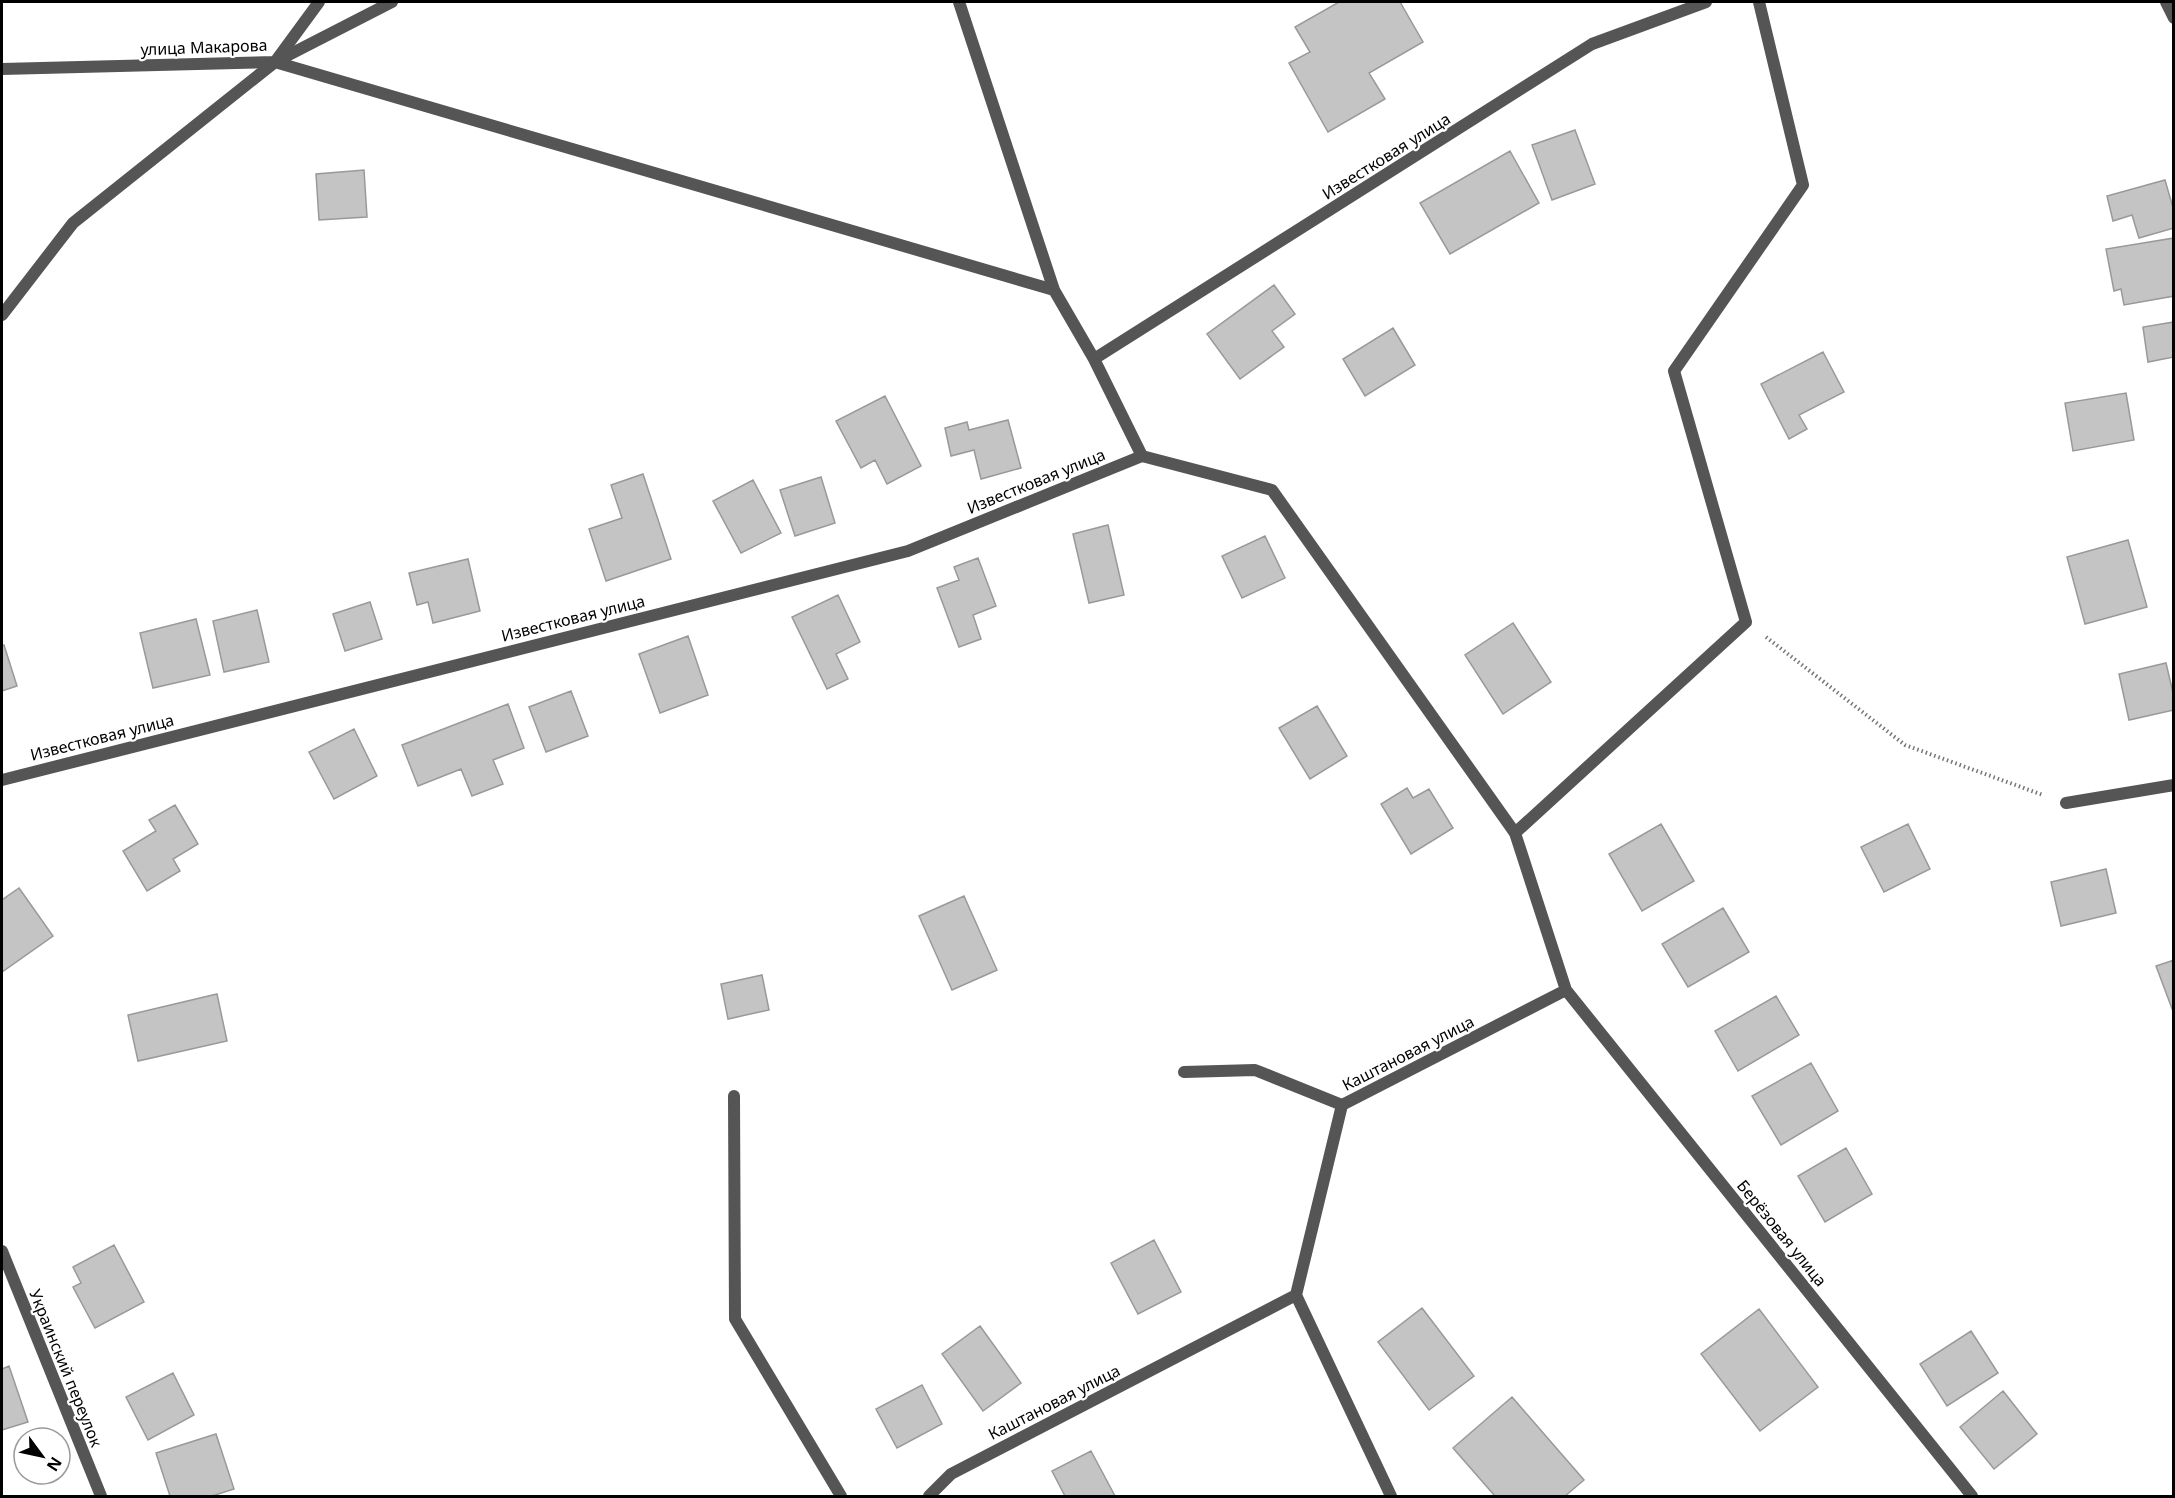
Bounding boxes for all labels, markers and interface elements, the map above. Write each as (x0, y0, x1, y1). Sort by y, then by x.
street label: улица Макарова (140, 34, 268, 60)
street label: Известковая улица (1318, 108, 1454, 204)
street label: Известковая улица (964, 443, 1108, 519)
street label: Известковая улица (499, 589, 647, 647)
street label: Известковая улица (28, 708, 176, 766)
street label: Каштановая улица (1338, 1010, 1478, 1096)
street label: Берёзовая улица (1732, 1175, 1832, 1291)
street label: Украинский переулок (24, 1286, 108, 1451)
street label: Каштановая улица (984, 1359, 1124, 1445)
north arrow (12, 1426, 72, 1486)
text: N (42, 1453, 67, 1476)

